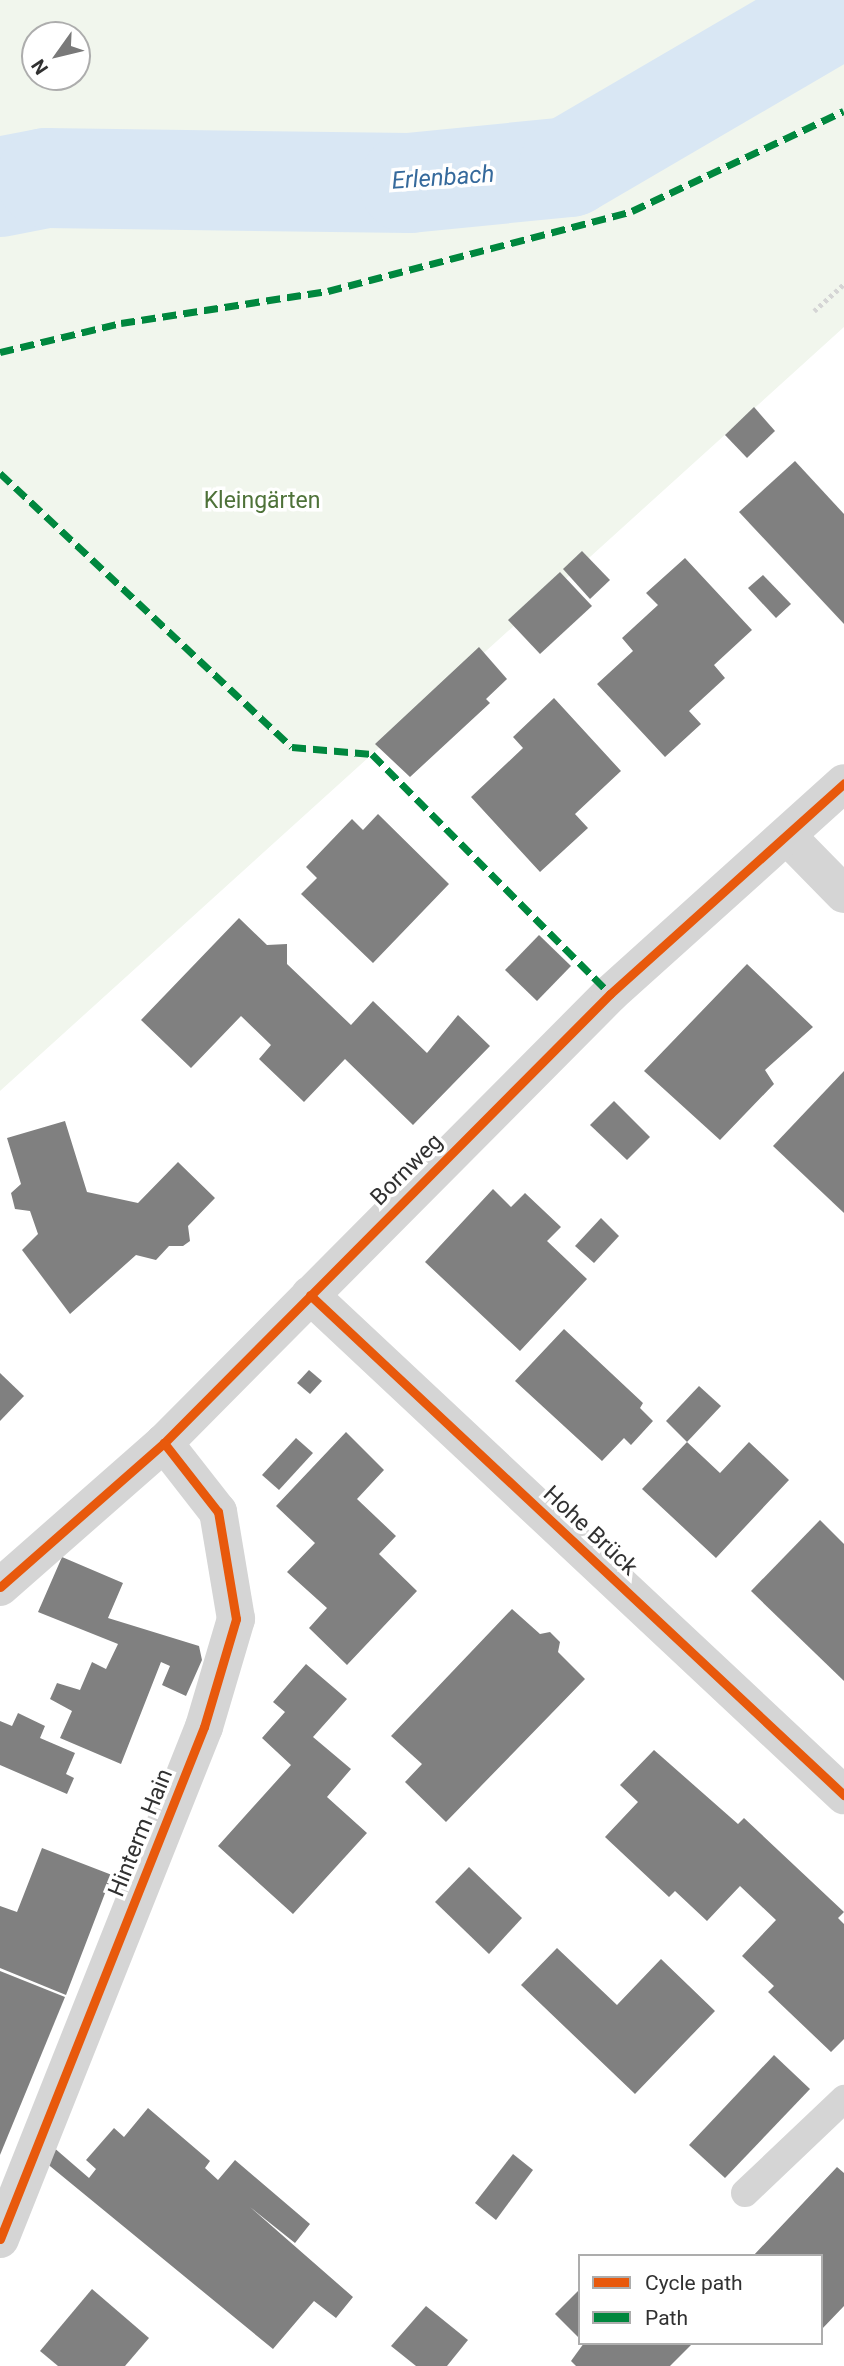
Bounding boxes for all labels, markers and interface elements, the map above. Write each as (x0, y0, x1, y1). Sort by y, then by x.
north arrow (21, 21, 91, 91)
text: N (27, 55, 53, 79)
water label: Erlenbach (391, 160, 495, 196)
park label: Kleingärten (204, 487, 320, 515)
street label: Bornweg (365, 1128, 449, 1212)
street label: Hohe Brück (537, 1480, 643, 1582)
street label: Hinterm Hain (103, 1765, 179, 1901)
legend (578, 2254, 823, 2345)
text: Cycle path (645, 2271, 743, 2295)
text: Path (645, 2306, 688, 2330)

